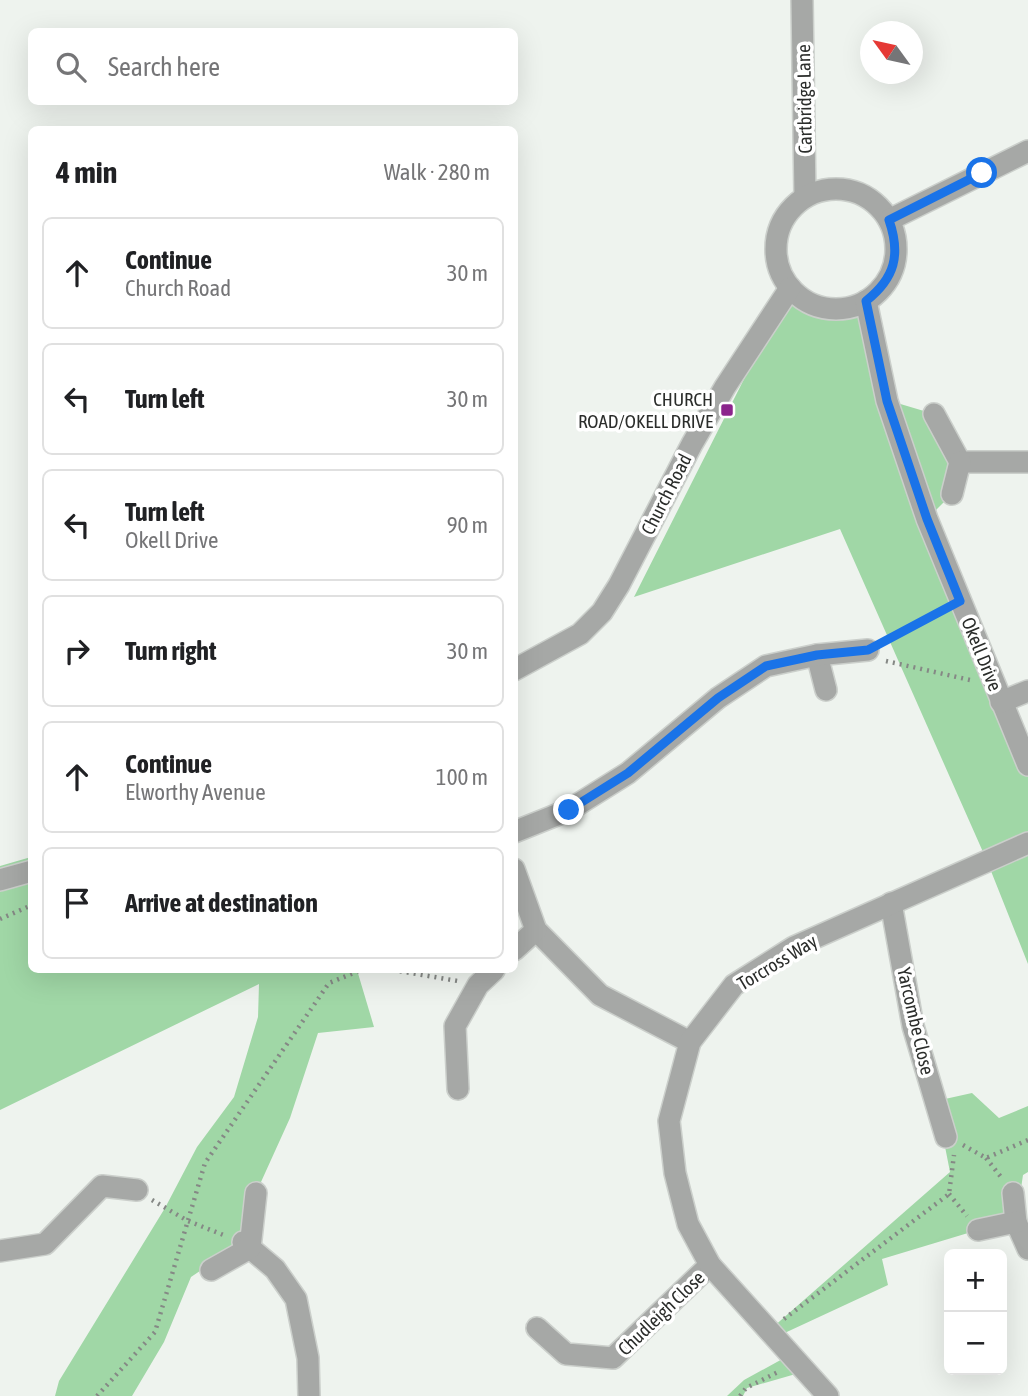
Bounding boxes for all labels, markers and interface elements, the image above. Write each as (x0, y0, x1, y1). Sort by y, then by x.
north arrow (860, 21, 923, 84)
search box (28, 28, 518, 105)
street label: Cartbridge Lane (792, 44, 816, 154)
icon: search (52, 48, 90, 86)
text: Search here (108, 52, 220, 82)
text: 4 min (56, 155, 117, 189)
route start (966, 157, 997, 188)
text: Walk · 280 m (384, 159, 490, 185)
text: Continue (125, 245, 212, 275)
icon: ahead (58, 254, 96, 292)
text: 30 m (447, 260, 488, 286)
text: Church Road (125, 275, 231, 301)
icon: left (58, 380, 96, 418)
text: Turn left (125, 384, 205, 414)
text: 30 m (447, 386, 488, 412)
place label: CHURCH ROAD/OKELL DRIVE (578, 388, 713, 432)
marker: CHURCH ROAD/OKELL DRIVE (719, 402, 735, 418)
street label: Church Road (636, 450, 696, 538)
text: Turn left (125, 497, 205, 527)
icon: left (58, 506, 96, 544)
text: 90 m (447, 512, 488, 538)
text: Okell Drive (125, 527, 219, 553)
street label: Okell Drive (957, 614, 1007, 694)
icon: right (58, 632, 96, 670)
text: Turn right (125, 636, 216, 666)
text: 30 m (447, 638, 488, 664)
text: Continue (125, 749, 212, 779)
icon: ahead (58, 758, 96, 796)
text: 100 m (436, 764, 488, 790)
text: Elworthy Avenue (125, 779, 266, 805)
route end (553, 794, 584, 825)
icon: arrive (58, 884, 96, 922)
text: Arrive at destination (125, 888, 318, 918)
street label: Torcross Way (733, 930, 821, 994)
street label: Yarcombe Close (893, 965, 939, 1077)
map controls (944, 1249, 1007, 1375)
button: + (944, 1249, 1007, 1312)
street label: Chudleigh Close (613, 1266, 709, 1360)
button: − (944, 1312, 1007, 1375)

